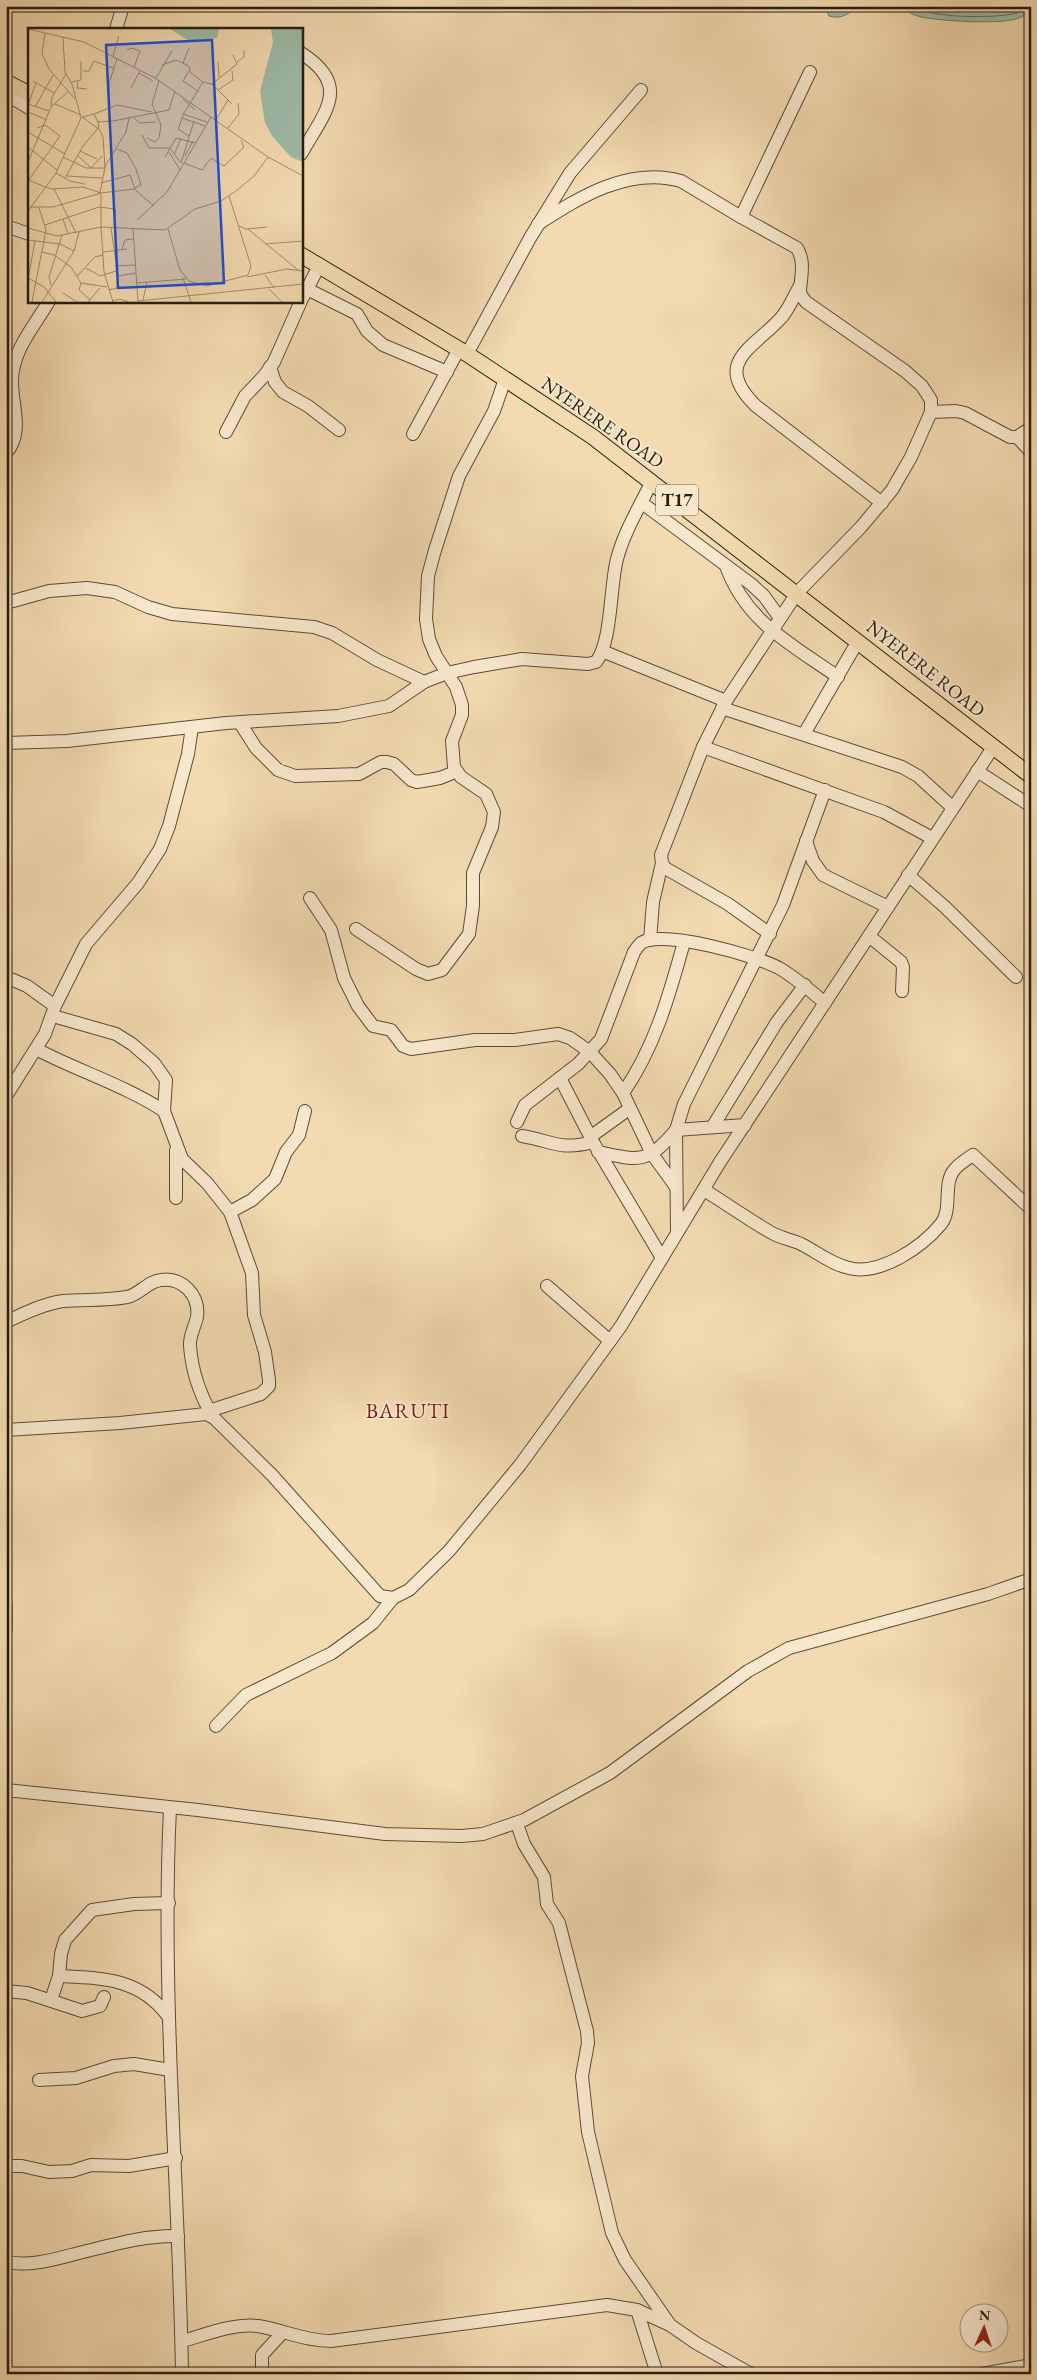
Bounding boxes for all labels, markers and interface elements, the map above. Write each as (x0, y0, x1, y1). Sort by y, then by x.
inset map (28, 28, 302, 302)
street label: NYERERE ROAD (537, 371, 669, 474)
road number: T17 (656, 484, 698, 516)
street label: NYERERE ROAD (861, 614, 990, 723)
district label: BARUTI (366, 1397, 450, 1424)
north arrow (960, 2302, 1010, 2352)
text: N (979, 2306, 991, 2324)

